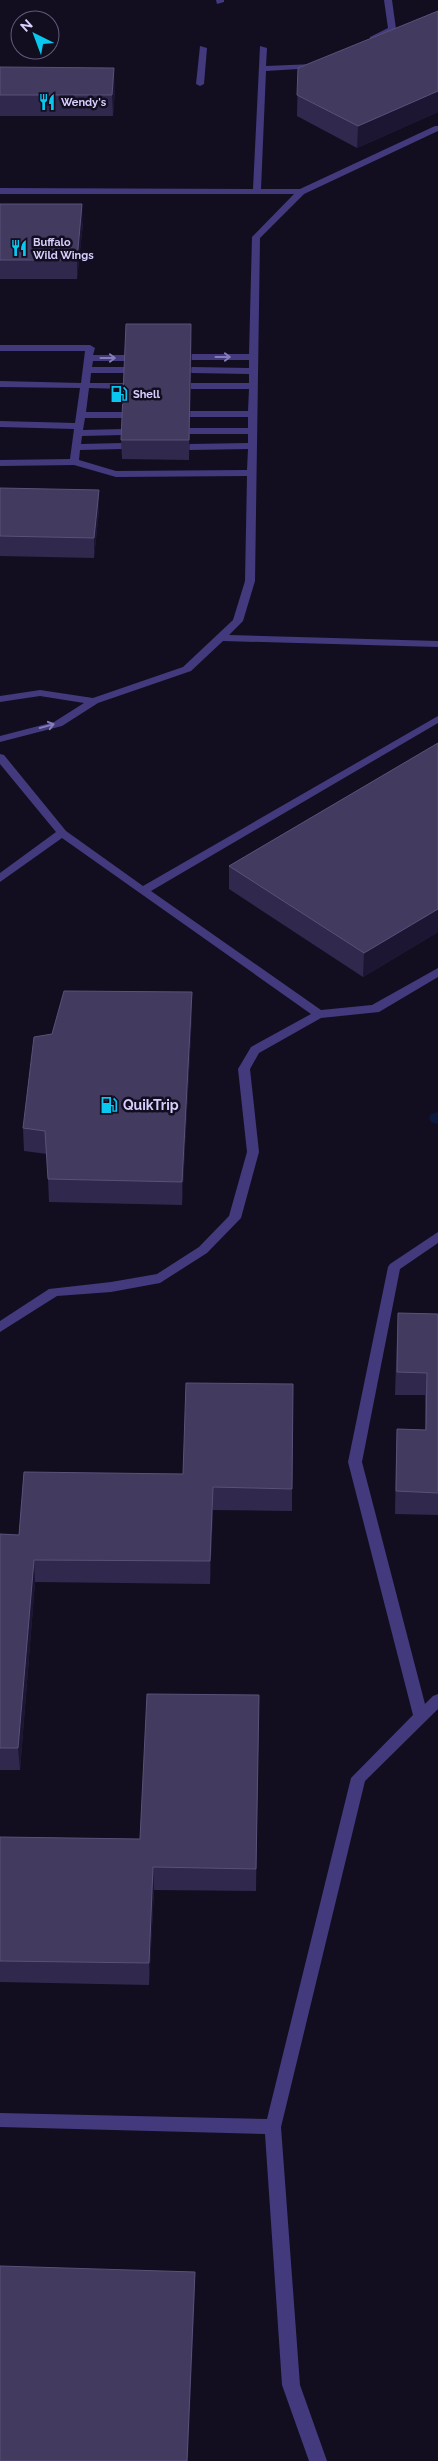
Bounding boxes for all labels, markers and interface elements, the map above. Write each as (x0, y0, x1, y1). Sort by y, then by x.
north arrow (10, 10, 60, 60)
text: N (17, 16, 36, 35)
restaurant icon: Wendy's (37, 92, 57, 112)
place label: Wendy's (61, 96, 107, 109)
place label: Buffalo Wild Wings (33, 236, 94, 262)
restaurant icon: Buffalo Wild Wings (9, 238, 29, 258)
one-way arrow (214, 352, 230, 362)
one-way arrow (99, 353, 115, 363)
fuel station icon: Shell (109, 384, 129, 404)
place label: Shell (133, 388, 160, 401)
one-way arrow (39, 721, 55, 731)
fuel station icon: QuikTrip (99, 1095, 119, 1115)
place label: QuikTrip (123, 1097, 179, 1113)

